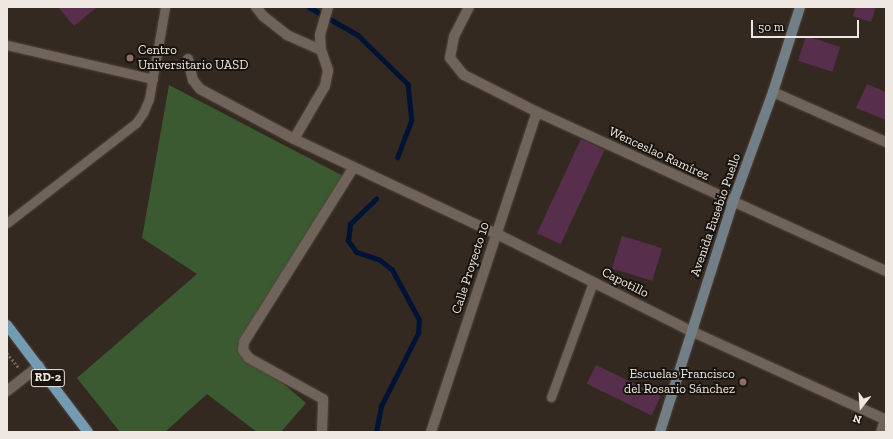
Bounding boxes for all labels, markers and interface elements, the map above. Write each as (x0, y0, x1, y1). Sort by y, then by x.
scale bar (753, 12, 861, 38)
text: 50 m (758, 20, 784, 34)
place label: Centro Universitario UASD (138, 43, 248, 74)
marker: Centro Universitario UASD (125, 53, 135, 63)
street label: Wenceslao Ramírez (606, 124, 712, 184)
street label: Avenida Eusebio Puello (688, 151, 744, 279)
street label: Calle Proyecto 10 (449, 220, 493, 316)
street label: Capotillo (599, 265, 651, 301)
place label: Escuelas Francisco del Rosario Sánchez (624, 367, 735, 398)
road number: RD-2 (30, 368, 66, 388)
marker: Escuelas Francisco del Rosario Sánchez (738, 377, 748, 387)
north arrow (841, 387, 881, 427)
text: N (851, 412, 863, 426)

